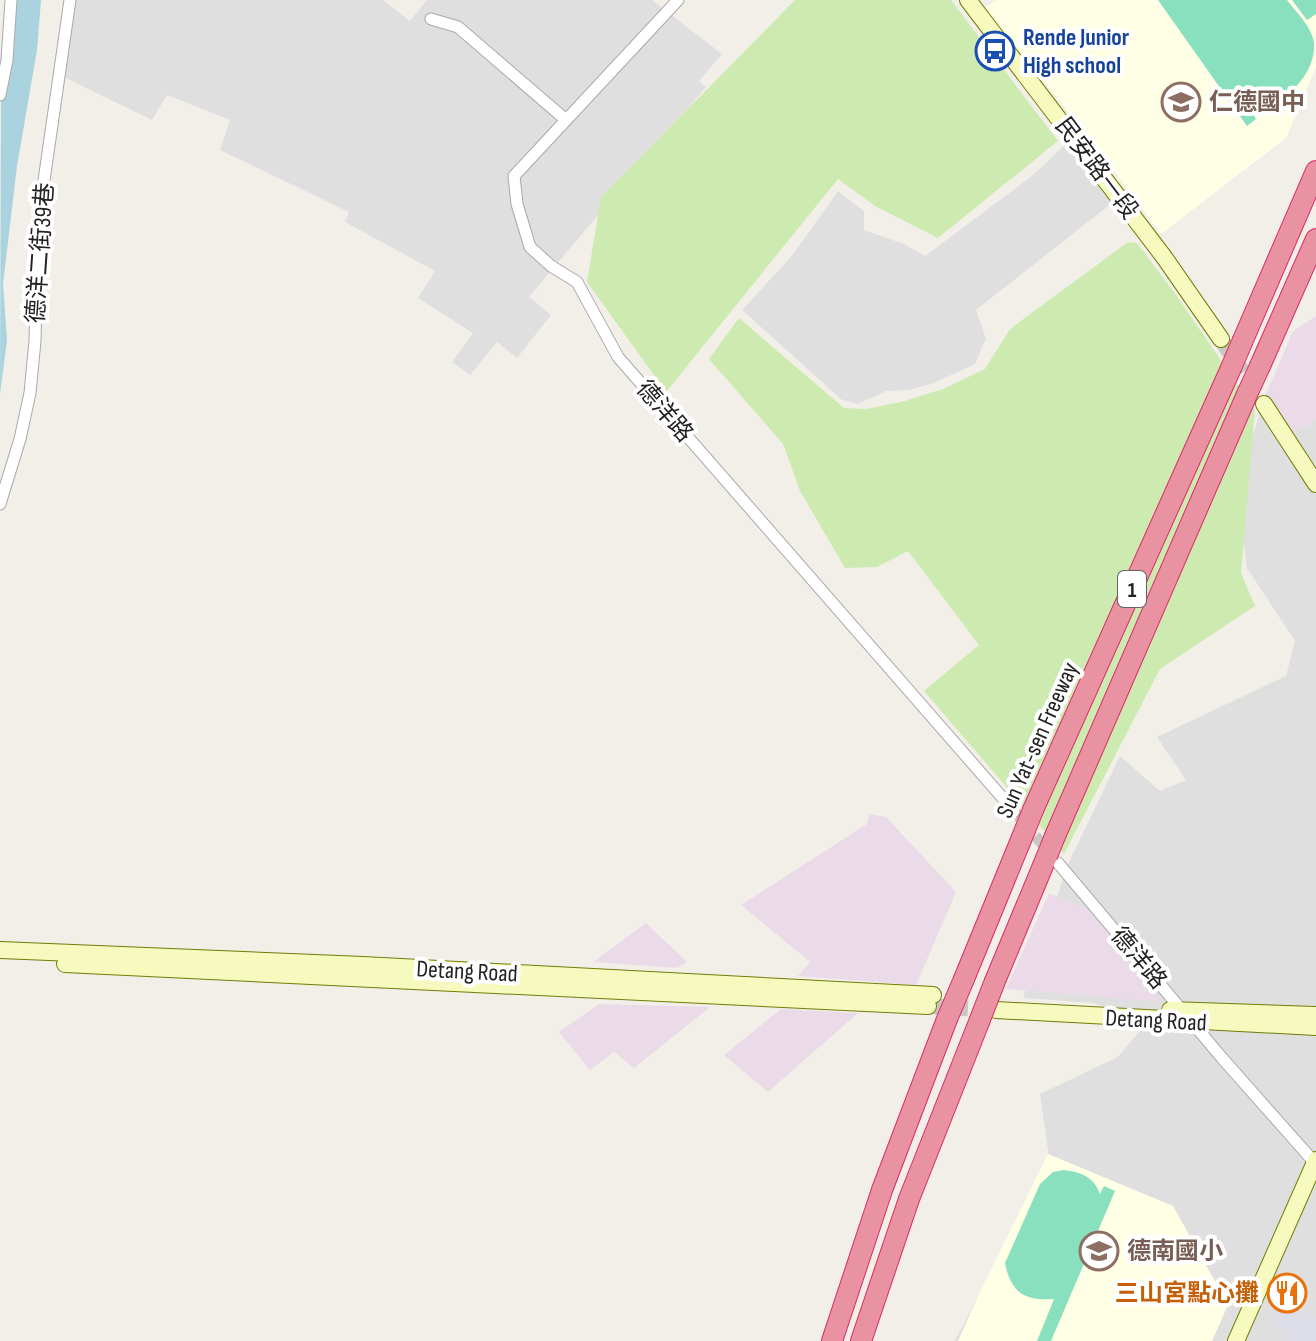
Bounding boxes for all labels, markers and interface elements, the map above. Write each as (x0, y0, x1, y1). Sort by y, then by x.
place label: Rende Junior High school (1023, 23, 1130, 80)
bus stop icon: Rende Junior High school (974, 30, 1016, 72)
school or university icon: 仁德國中 (1160, 81, 1202, 123)
place label: 仁德國中 (1209, 88, 1305, 117)
street label: 民安路一段 (1049, 112, 1144, 225)
street label: 德洋二街39巷 (21, 182, 60, 324)
street label: 德洋路 (630, 375, 699, 448)
road number: 1 (1118, 571, 1146, 607)
street label: Sun Yat-sen Freeway (990, 658, 1085, 823)
street label: 德洋路 (1104, 921, 1173, 995)
street label: Detang Road (416, 954, 518, 989)
street label: Detang Road (1105, 1003, 1207, 1038)
school or university icon: 德南國小 (1078, 1230, 1120, 1272)
place label: 德南國小 (1127, 1237, 1223, 1266)
restaurant icon: 三山宮點心攤 (1266, 1272, 1308, 1314)
place label: 三山宮點心攤 (1115, 1279, 1259, 1308)

